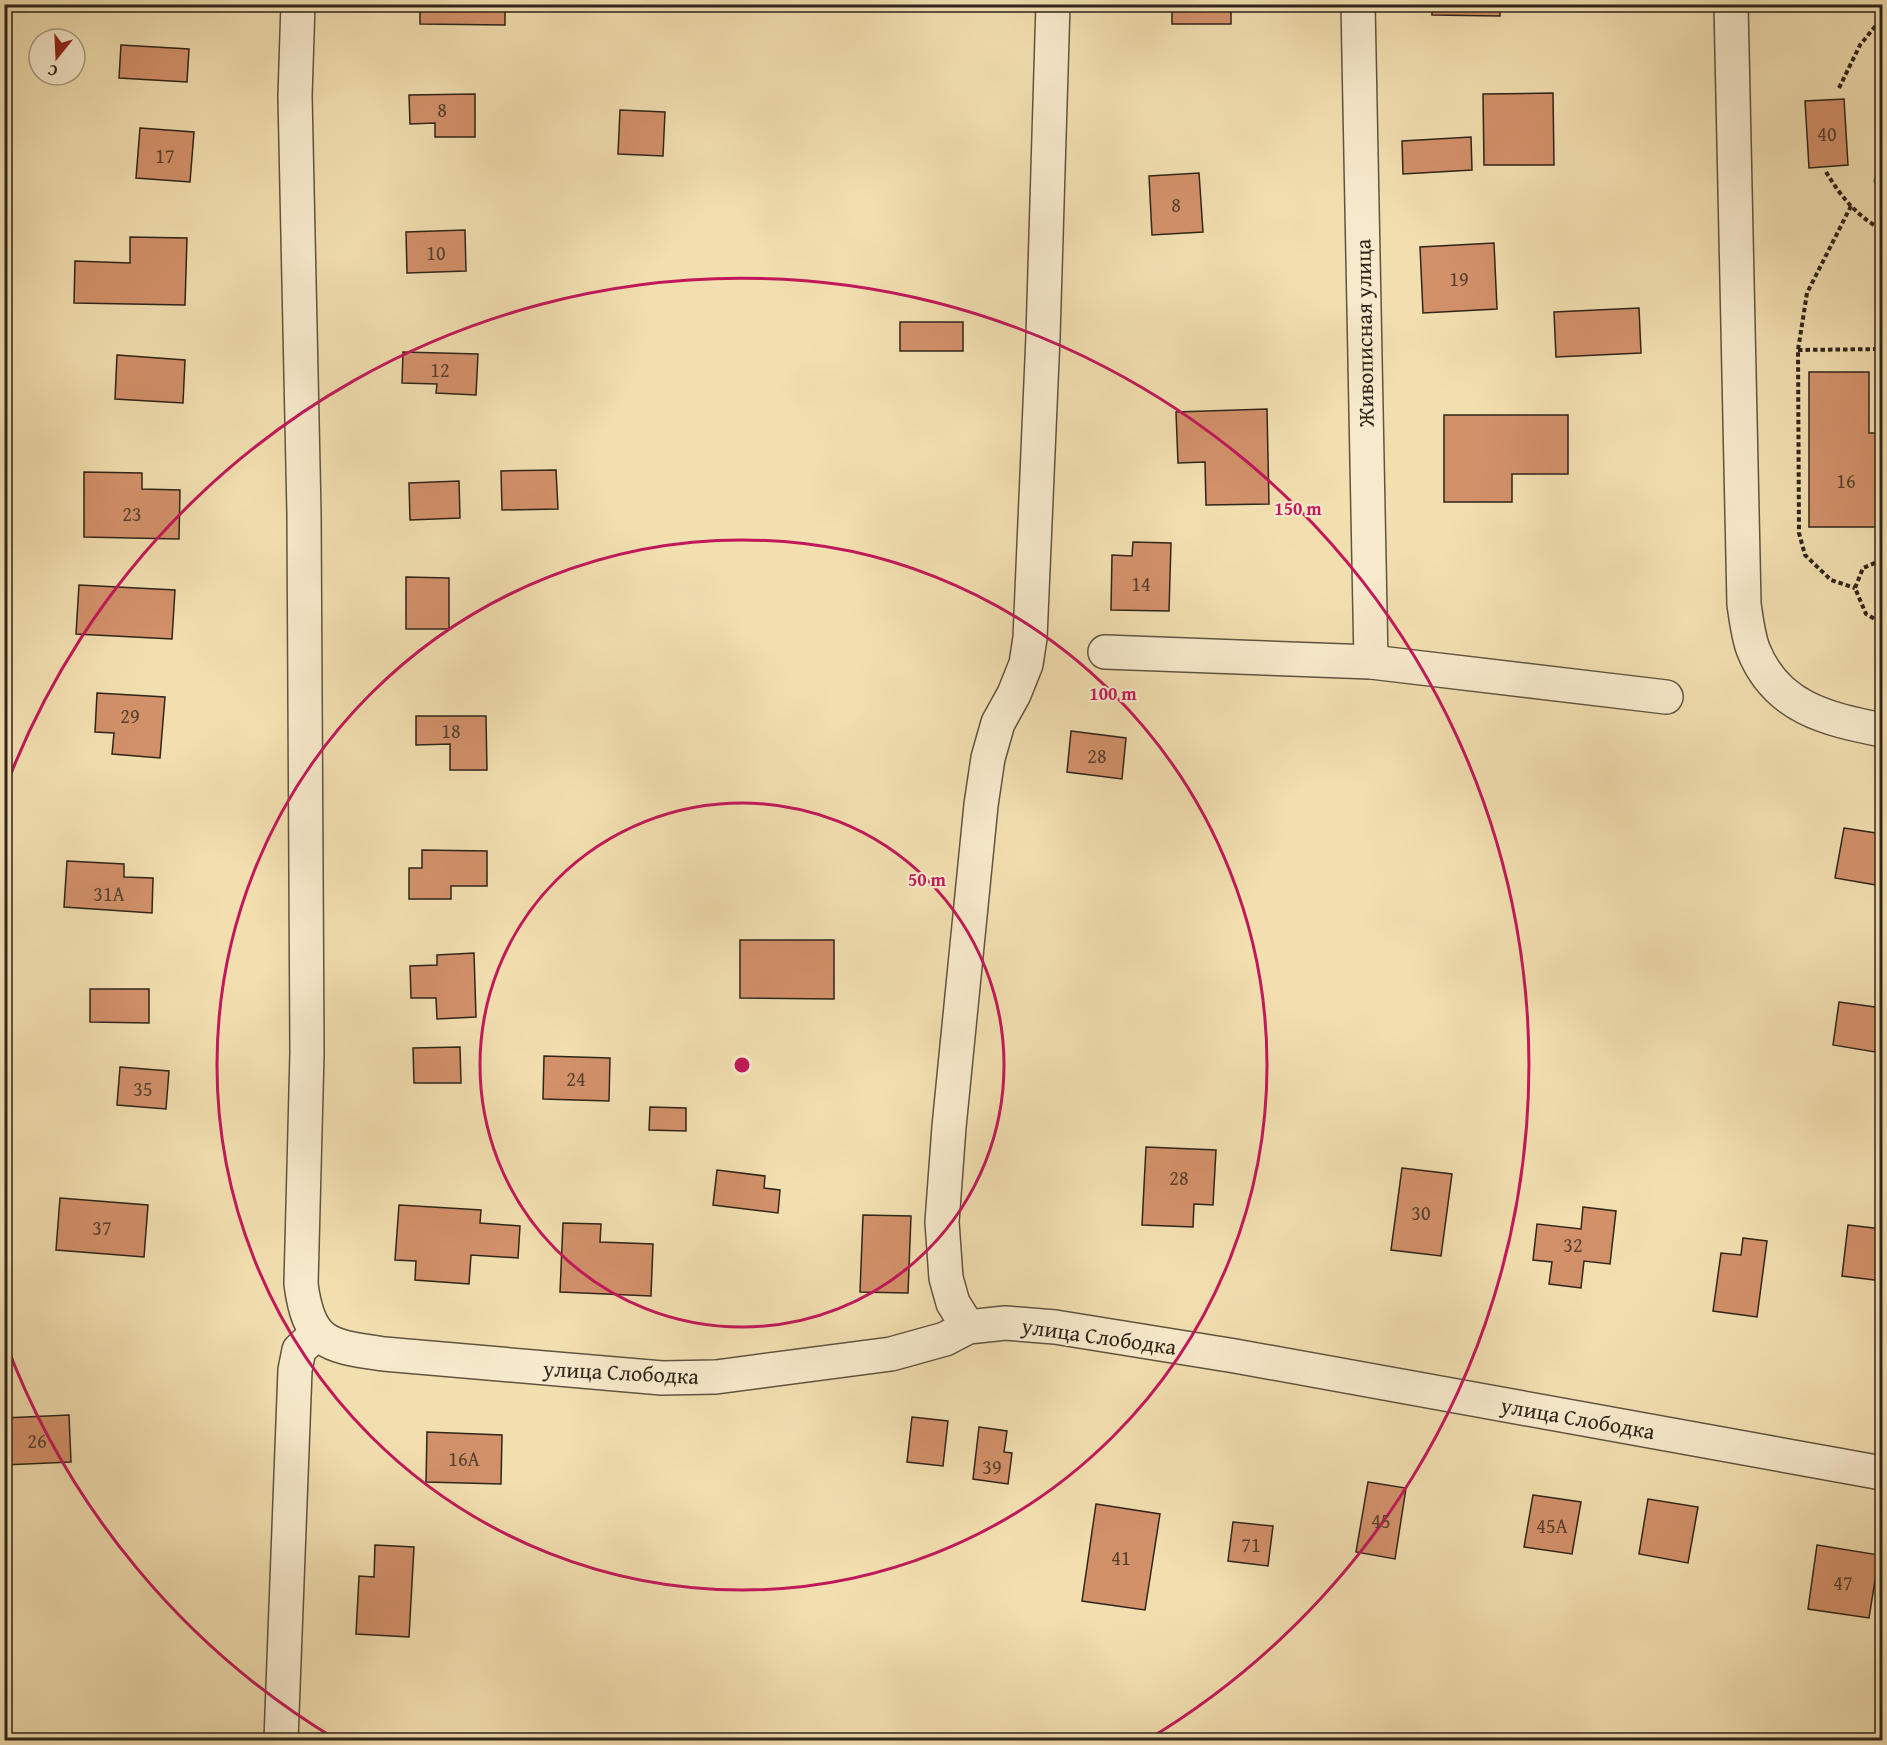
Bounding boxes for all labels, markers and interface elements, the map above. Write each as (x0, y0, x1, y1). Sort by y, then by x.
north arrow (27, 27, 87, 87)
text: С (44, 58, 60, 84)
house number: 8 (437, 95, 447, 124)
house number: 40 (1817, 119, 1837, 148)
house number: 17 (155, 141, 175, 170)
house number: 8 (1171, 190, 1181, 219)
house number: 10 (426, 238, 446, 267)
street label: Живописная улица (1346, 238, 1382, 428)
house number: 19 (1449, 264, 1469, 293)
house number: 12 (430, 355, 450, 384)
house number: 16 (1836, 466, 1856, 495)
text: 150 m (1274, 495, 1322, 522)
house number: 23 (122, 499, 142, 528)
house number: 14 (1131, 569, 1151, 598)
text: 100 m (1089, 680, 1137, 707)
house number: 29 (120, 701, 140, 730)
house number: 18 (441, 716, 461, 745)
house number: 28 (1087, 741, 1107, 770)
text: 50 m (908, 866, 947, 893)
house number: 31А (93, 879, 125, 908)
centre of rings (732, 1055, 752, 1075)
house number: 24 (566, 1064, 586, 1093)
house number: 35 (133, 1074, 153, 1103)
house number: 28 (1169, 1163, 1189, 1192)
house number: 30 (1411, 1198, 1431, 1227)
house number: 37 (92, 1213, 112, 1242)
house number: 32 (1563, 1230, 1583, 1259)
street label: улица Слободка (1019, 1309, 1179, 1363)
street label: улица Слободка (541, 1352, 700, 1392)
street label: улица Слободка (1497, 1389, 1658, 1447)
house number: 26 (27, 1426, 47, 1455)
house number: 16А (448, 1444, 480, 1473)
house number: 39 (982, 1452, 1002, 1481)
house number: 45 (1371, 1506, 1391, 1535)
house number: 45А (1536, 1511, 1568, 1540)
house number: 71 (1241, 1530, 1261, 1559)
house number: 41 (1111, 1543, 1131, 1572)
house number: 47 (1833, 1568, 1853, 1597)

